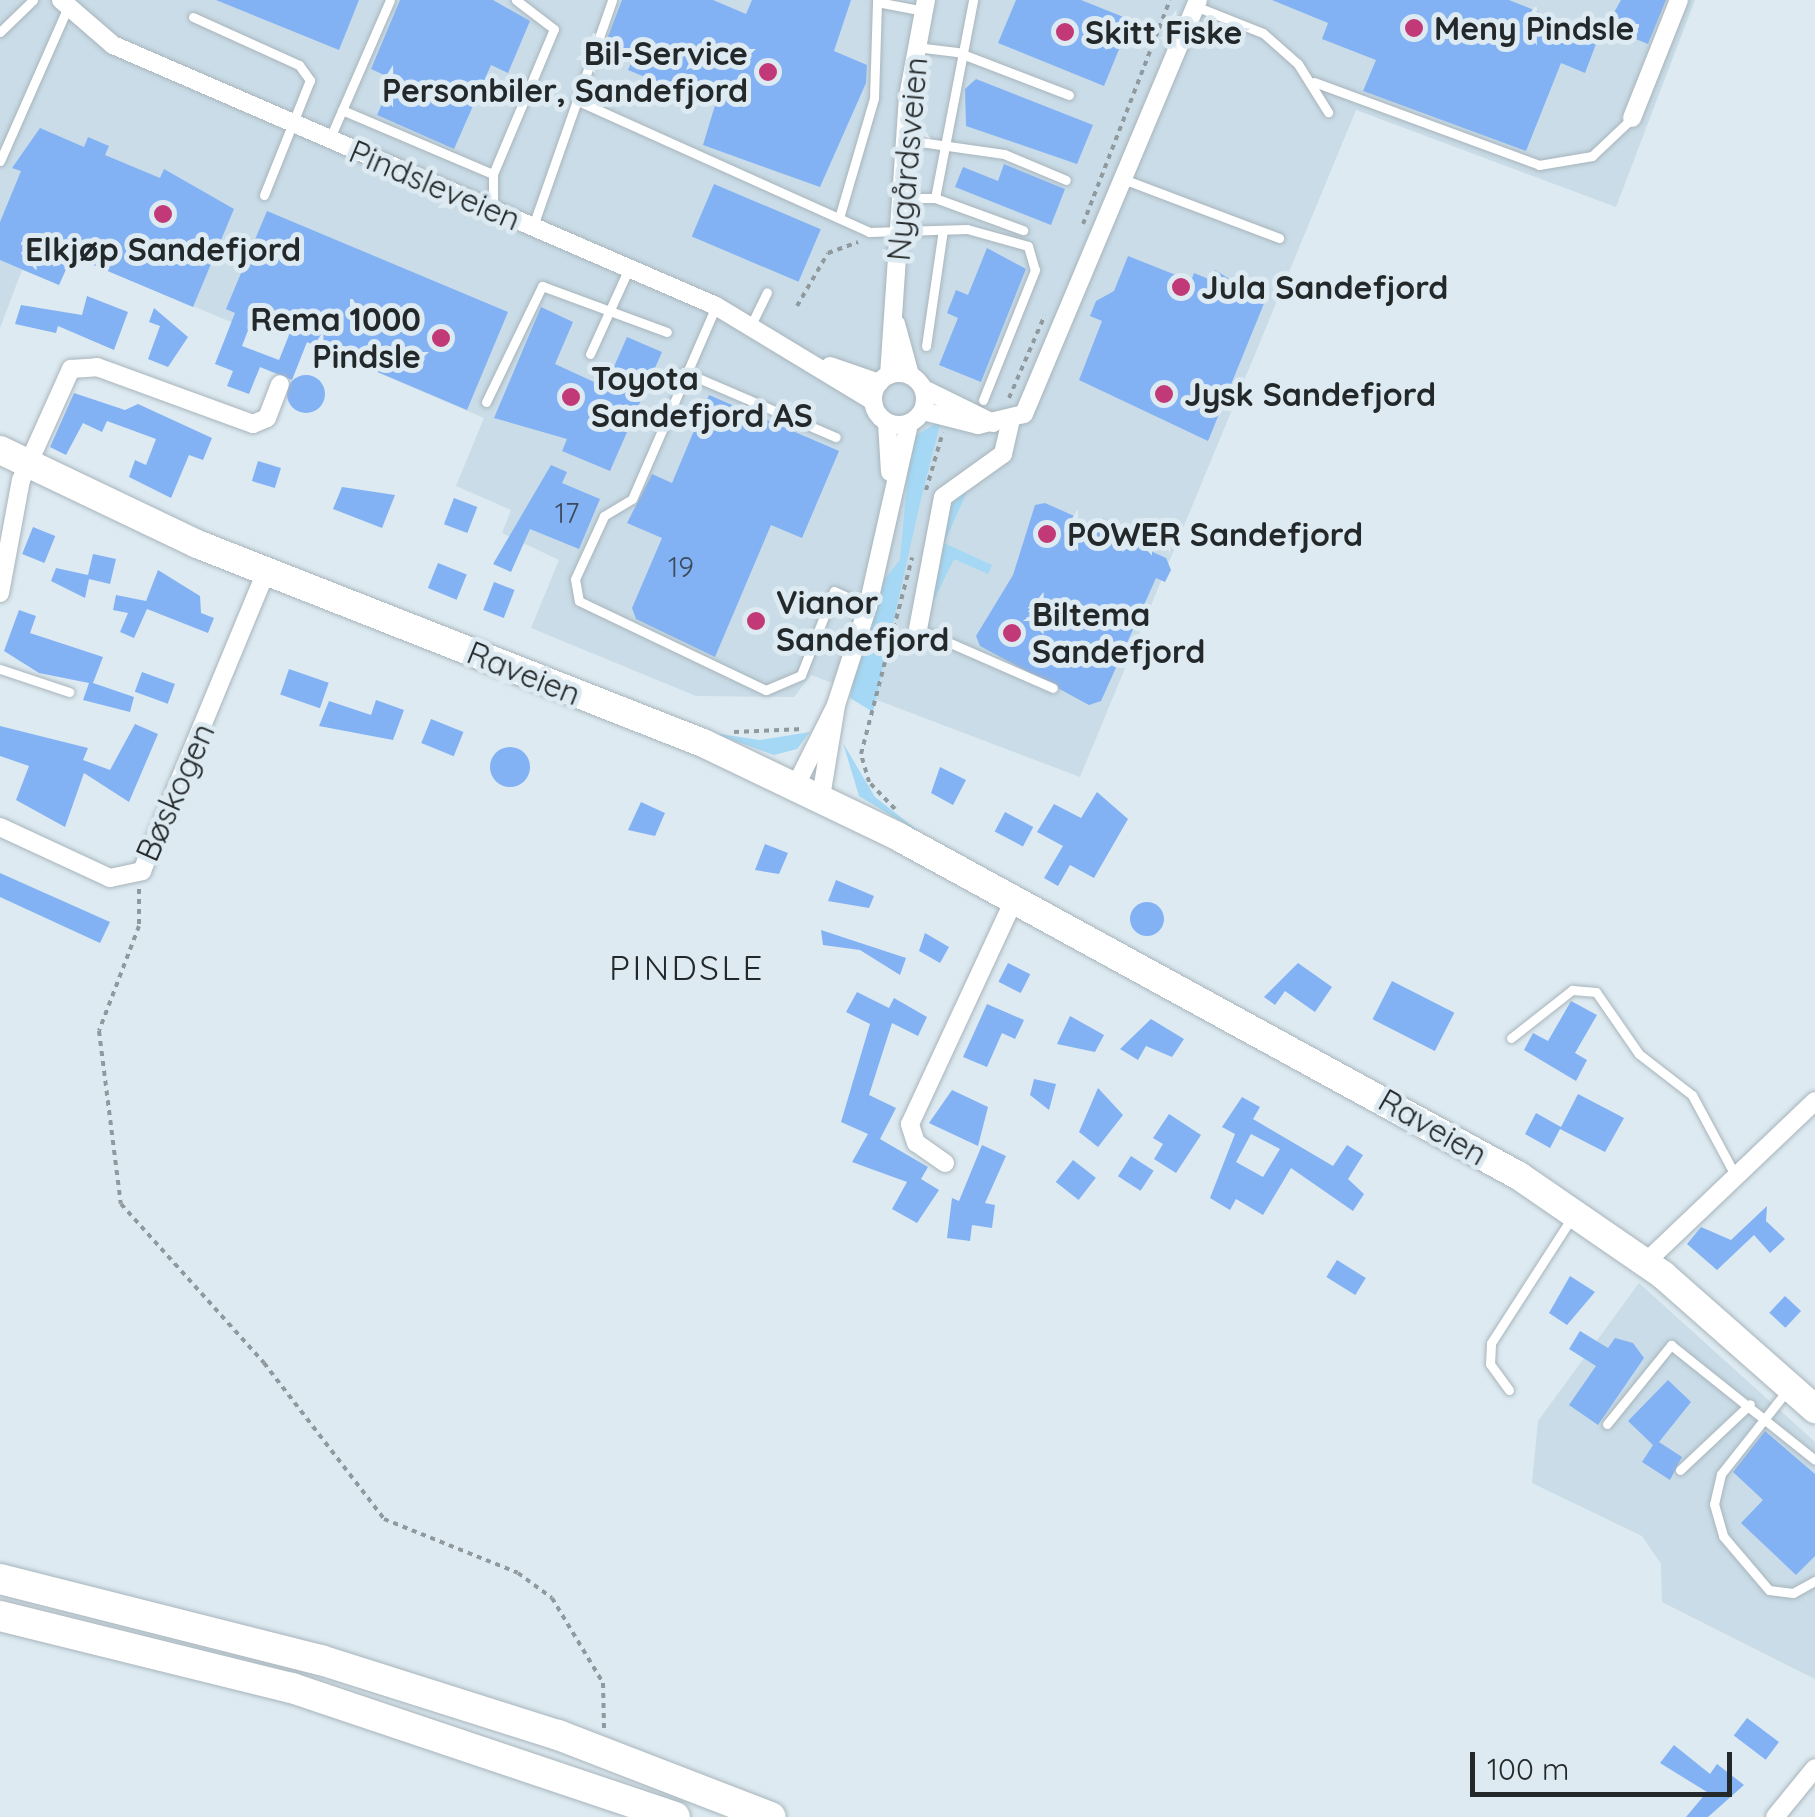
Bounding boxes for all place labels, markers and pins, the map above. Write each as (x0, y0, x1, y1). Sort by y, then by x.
place label: Meny Pindsle (1434, 9, 1634, 47)
place label: Skitt Fiske (1085, 13, 1242, 51)
marker: Meny Pindsle (1403, 17, 1425, 39)
marker: Skitt Fiske (1054, 21, 1076, 43)
place label: Bil-Service Personbiler, Sandefjord (382, 35, 748, 110)
marker: Bil-Service Personbiler, Sandefjord (757, 61, 779, 83)
marker: Elkjøp Sandefjord (152, 203, 174, 225)
place label: Elkjøp Sandefjord (25, 230, 301, 268)
place label: Jula Sandefjord (1201, 268, 1448, 306)
marker: Jula Sandefjord (1170, 276, 1192, 298)
place label: Rema 1000 Pindsle (250, 301, 421, 376)
marker: Rema 1000 Pindsle (430, 327, 452, 349)
place label: Toyota Sandefjord AS (591, 360, 813, 435)
place label: Jysk Sandefjord (1184, 375, 1436, 413)
marker: Jysk Sandefjord (1153, 383, 1175, 405)
marker: Toyota Sandefjord AS (560, 386, 582, 408)
place label: POWER Sandefjord (1067, 515, 1363, 553)
marker: POWER Sandefjord (1036, 523, 1058, 545)
place label: Vianor Sandefjord (776, 584, 949, 659)
place label: Biltema Sandefjord (1032, 596, 1205, 671)
marker: Vianor Sandefjord (745, 610, 767, 632)
marker: Biltema Sandefjord (1001, 622, 1023, 644)

